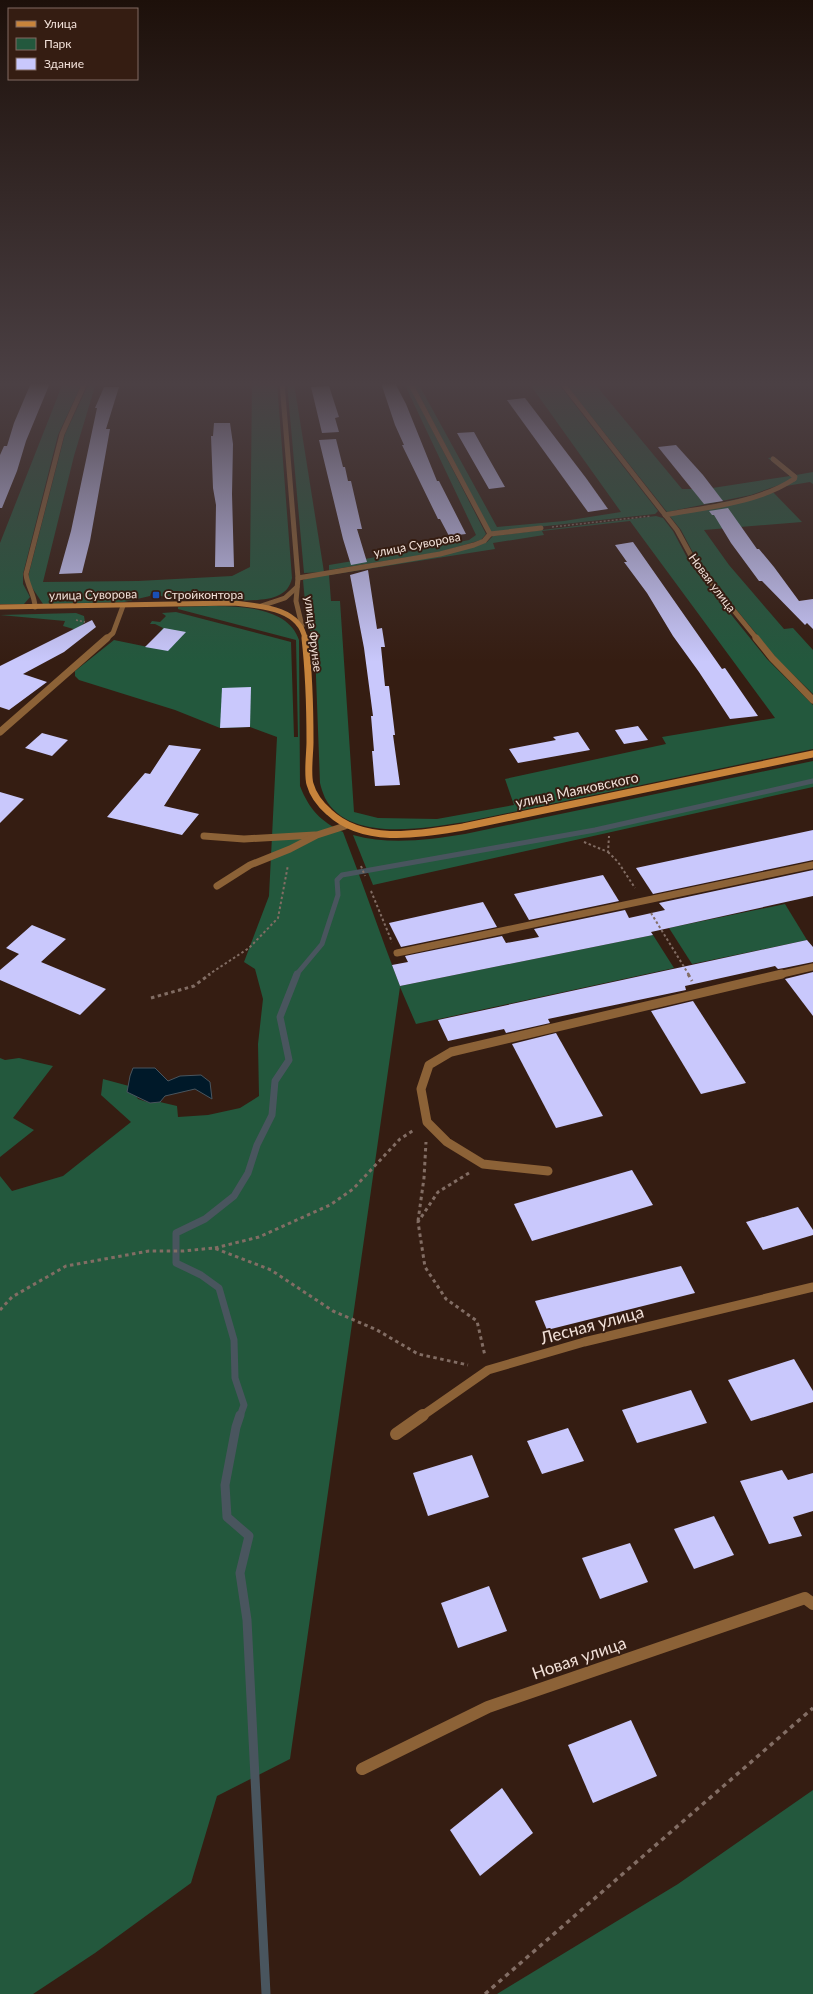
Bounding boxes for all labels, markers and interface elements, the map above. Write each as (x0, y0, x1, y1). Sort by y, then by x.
legend (8, 8, 138, 80)
text: Улица (44, 16, 77, 31)
text: Парк (44, 36, 72, 51)
text: Здание (44, 56, 84, 71)
street label: улица Суворова (372, 529, 462, 560)
street label: Новая улица (686, 550, 739, 615)
street label: улица Суворова (49, 586, 137, 603)
place label: Стройконтора (164, 587, 243, 602)
marker: Стройконтора (151, 590, 161, 600)
street label: улица Фрунзе (301, 595, 326, 673)
street label: улица Маяковского (514, 768, 640, 811)
street label: Лесная улица (537, 1301, 646, 1349)
street label: Новая улица (529, 1632, 629, 1683)

